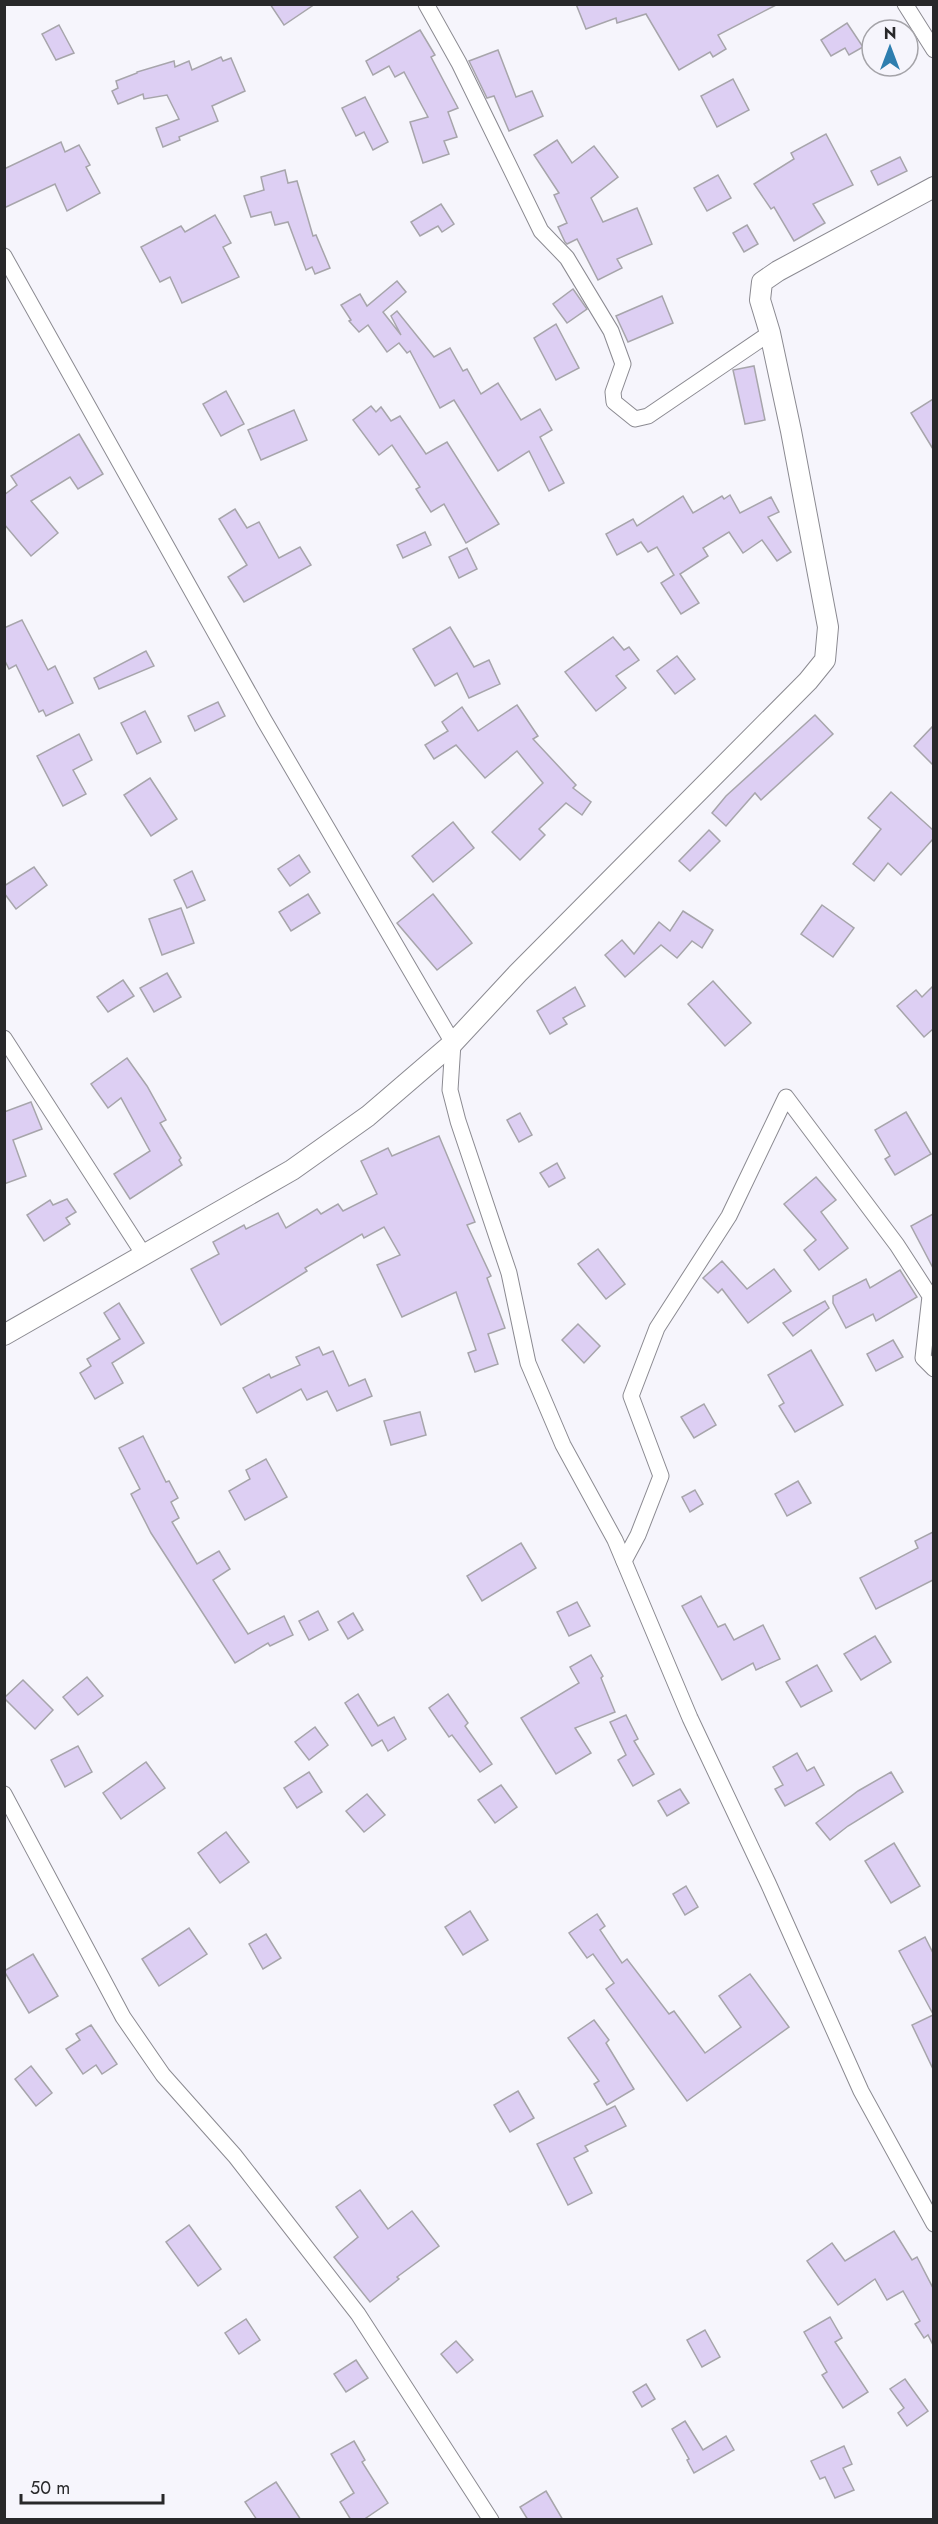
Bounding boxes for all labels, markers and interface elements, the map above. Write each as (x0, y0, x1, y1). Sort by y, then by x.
north arrow (860, 18, 920, 78)
text: N (884, 22, 896, 45)
scale bar (21, 2467, 164, 2505)
text: 50 m (30, 2475, 70, 2501)

